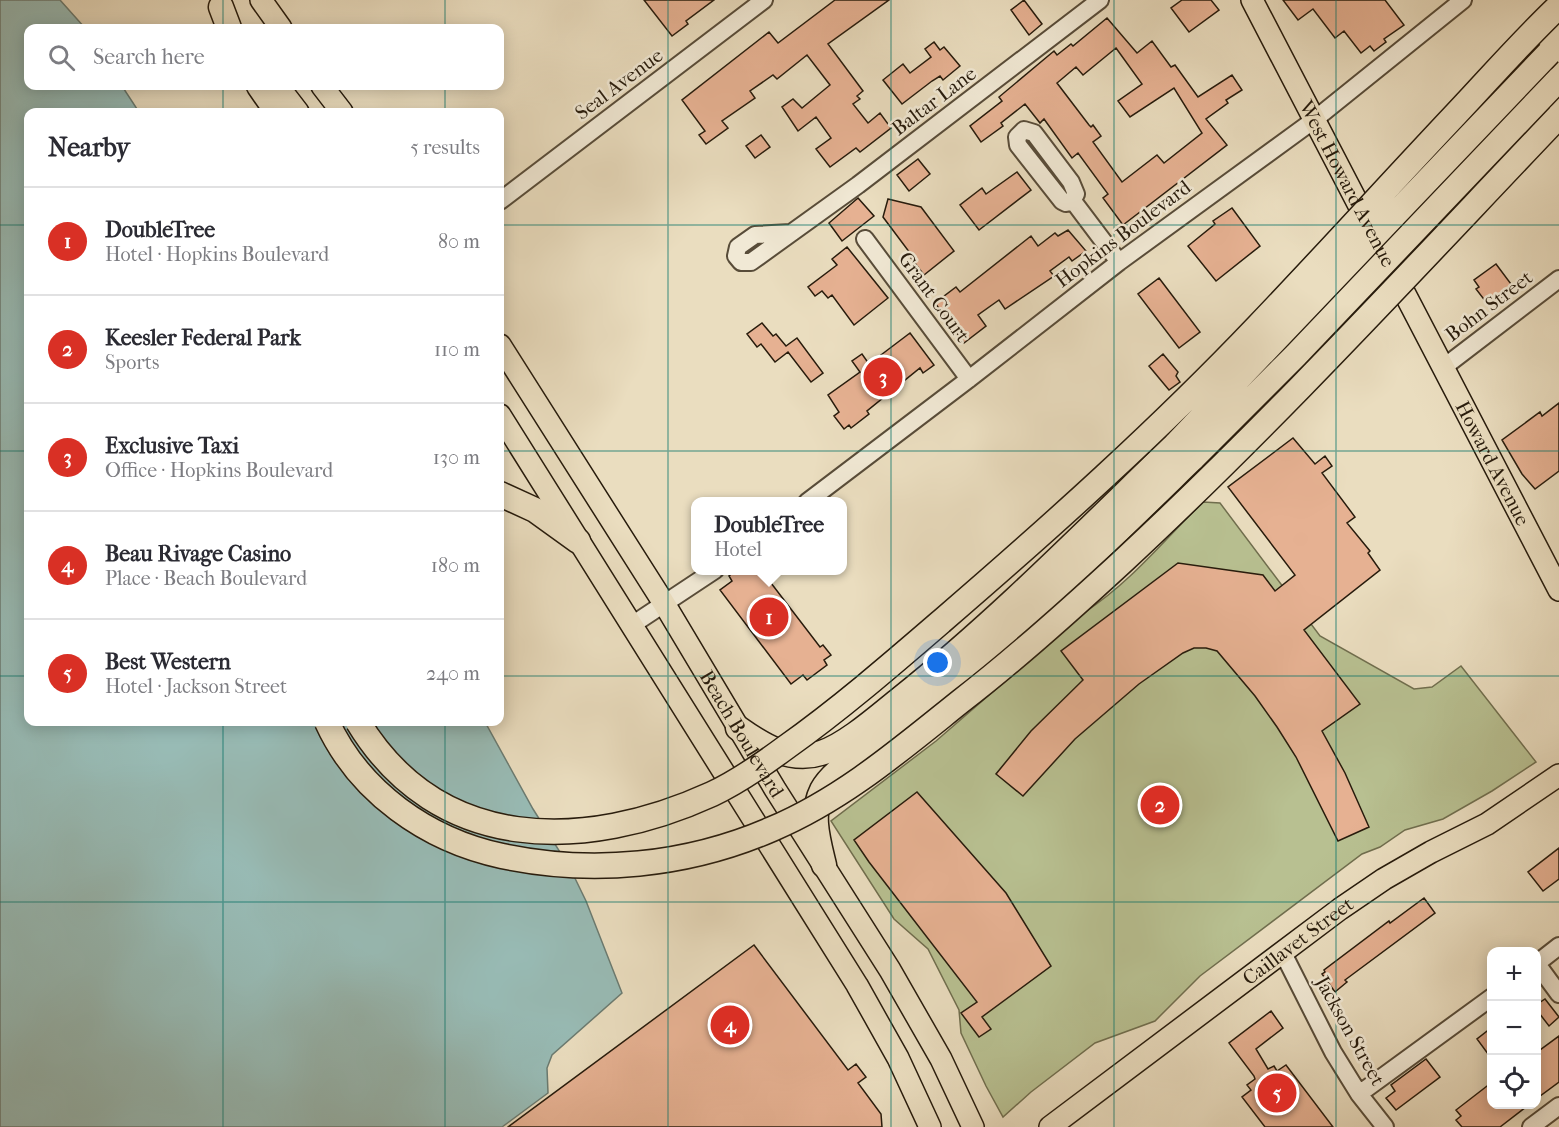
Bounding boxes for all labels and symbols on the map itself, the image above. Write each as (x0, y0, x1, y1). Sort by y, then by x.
street label: Seal Avenue (571, 44, 667, 124)
street label: Baltar Lane (887, 62, 981, 140)
street label: West Howard Avenue (1294, 96, 1400, 271)
street label: Hopkins Boulevard (1051, 175, 1196, 292)
street label: Grant Court (894, 248, 974, 346)
street label: Bohn Street (1441, 266, 1537, 346)
pin: 3 (864, 354, 902, 400)
street label: Howard Avenue (1451, 397, 1535, 529)
pin: 1 (750, 594, 788, 640)
your location (923, 648, 952, 677)
street label: Beach Boulevard (695, 666, 789, 803)
pin: 2 (1140, 782, 1180, 828)
street label: Caillavet Street (1238, 892, 1358, 990)
street label: Jackson Street (1310, 971, 1389, 1090)
pin: 4 (710, 1002, 750, 1048)
pin: 5 (1258, 1070, 1296, 1116)

